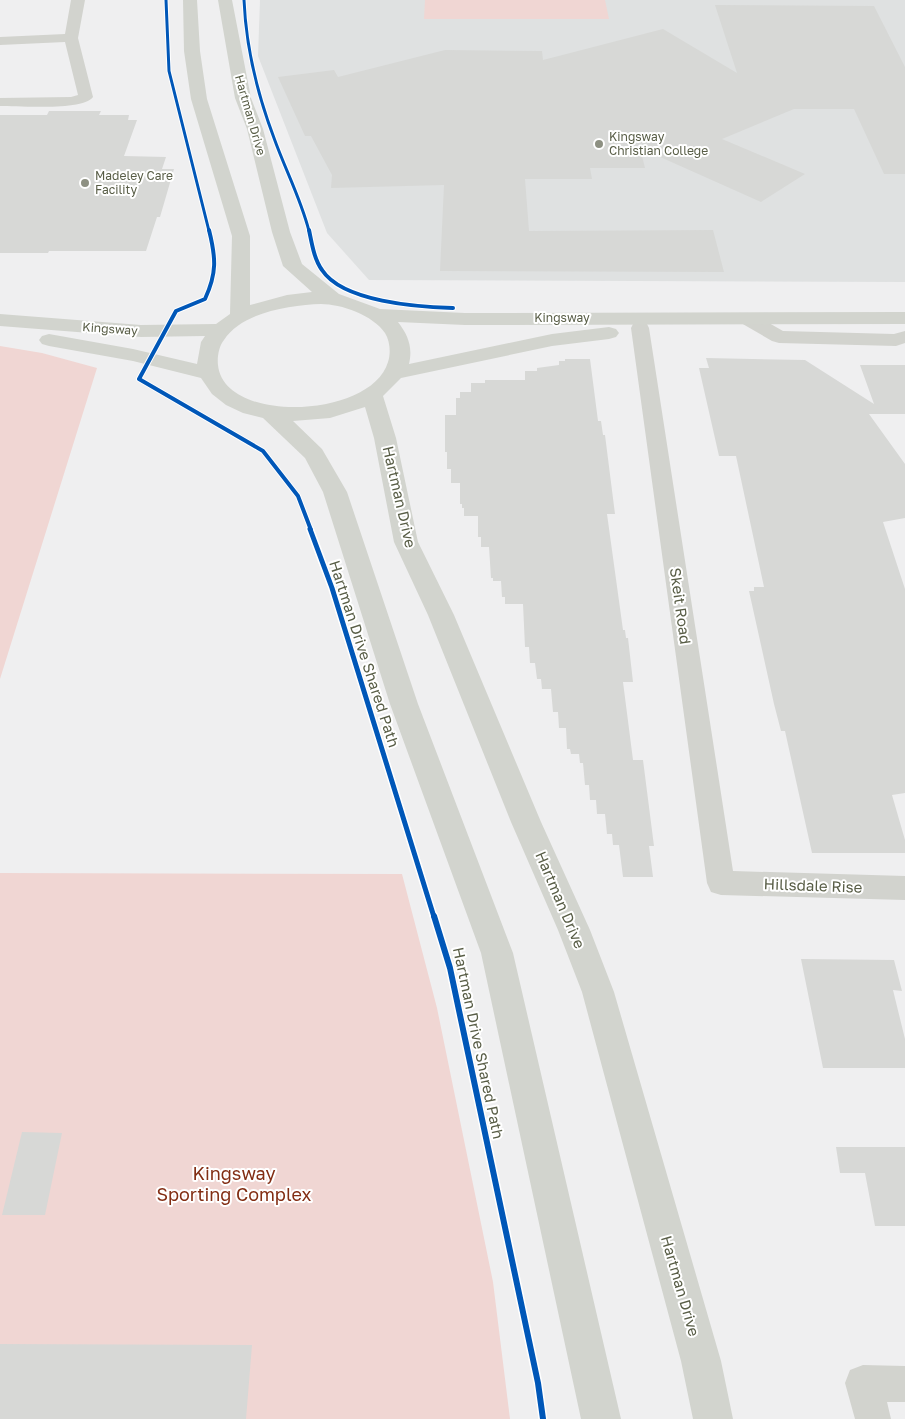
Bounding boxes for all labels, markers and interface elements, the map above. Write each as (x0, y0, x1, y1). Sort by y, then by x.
street label: Hartman Drive (232, 73, 269, 157)
place label: Kingsway Christian College (609, 129, 708, 158)
marker: Kingsway Christian College (593, 138, 605, 150)
place label: Madeley Care Facility (95, 168, 173, 197)
marker: Madeley Care Facility (79, 177, 91, 189)
street label: Kingsway (534, 310, 590, 325)
street label: Kingsway (82, 319, 138, 338)
street label: Hartman Drive (380, 444, 420, 550)
street label: Hartman Drive Shared Path (326, 558, 404, 749)
street label: Skeit Road (667, 566, 695, 645)
street label: Hartman Drive (532, 848, 590, 951)
street label: Hillsdale Rise (763, 874, 863, 896)
street label: Hartman Drive Shared Path (450, 945, 508, 1140)
park label: Kingsway Sporting Complex (156, 1162, 312, 1205)
street label: Hartman Drive (658, 1233, 704, 1338)

